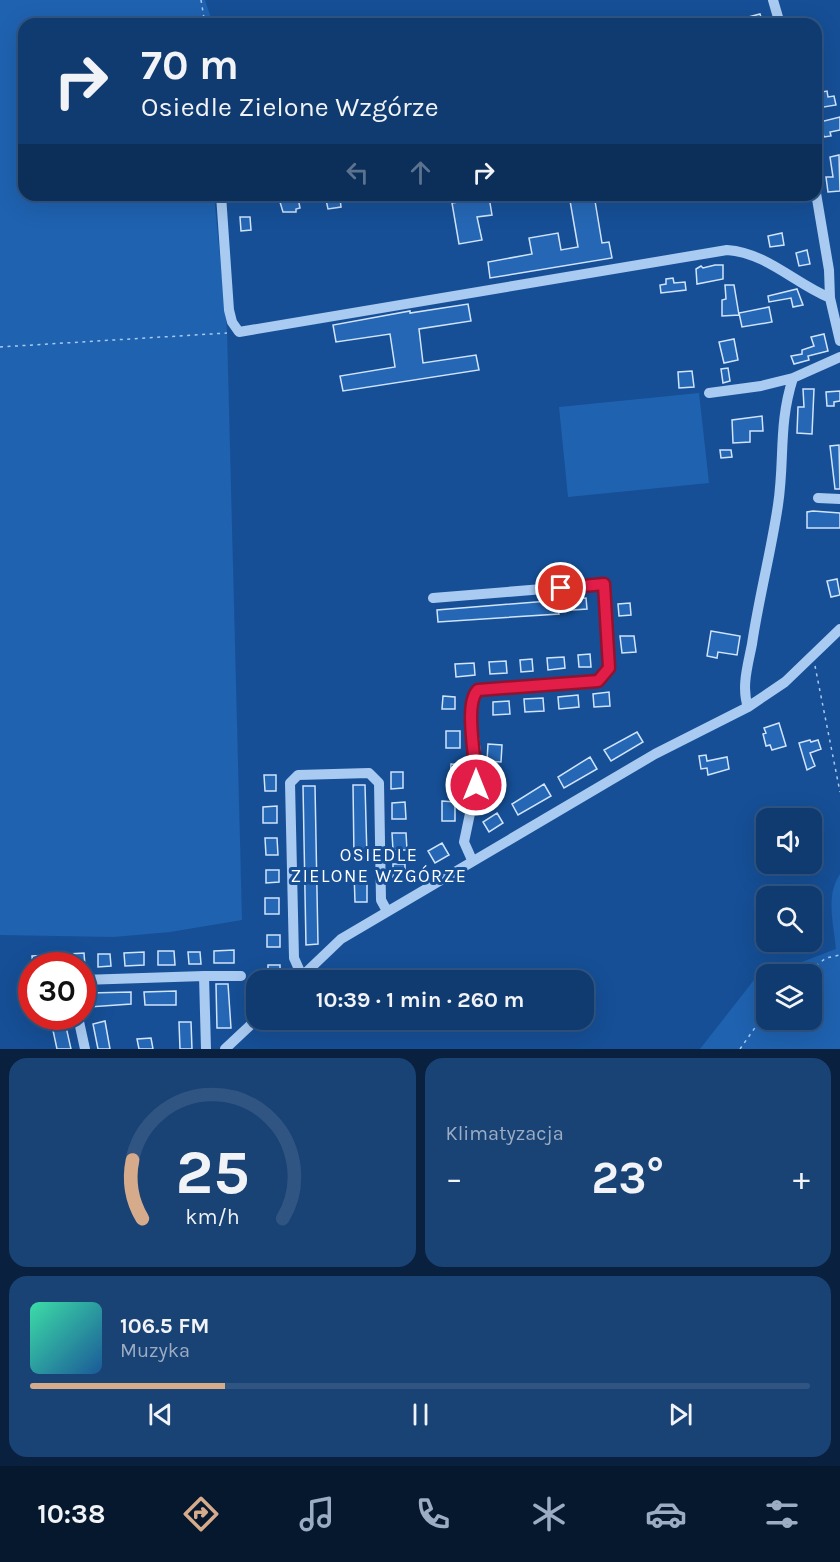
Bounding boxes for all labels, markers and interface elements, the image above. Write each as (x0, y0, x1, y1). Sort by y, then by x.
text: 70 m (141, 40, 239, 90)
icon: right (42, 42, 120, 120)
text: Osiedle Zielone Wzgórze (141, 91, 439, 123)
icon: left (341, 156, 374, 189)
icon: ahead (404, 156, 437, 189)
icon: right (467, 156, 500, 189)
pin (535, 562, 586, 613)
icon: arrive (544, 571, 577, 604)
position arrow (444, 753, 508, 817)
map controls (756, 808, 822, 1030)
button: sound (756, 808, 822, 874)
district label: OSIEDLE ZIELONE WZGÓRZE (291, 844, 467, 887)
button: search (756, 886, 822, 952)
speed limit sign: 30 (18, 952, 96, 1030)
button: layers (756, 964, 822, 1030)
text: 10:39 · 1 min · 260 m (316, 987, 524, 1013)
text: Klimatyzacja (446, 1122, 564, 1145)
text: 25 (175, 1136, 249, 1209)
text: 23° (591, 1152, 664, 1204)
text: − (446, 1159, 463, 1197)
text: + (793, 1159, 810, 1197)
text: km/h (185, 1205, 239, 1230)
text: 106.5 FM (120, 1313, 209, 1339)
text: Muzyka (120, 1339, 190, 1362)
icon: previous (144, 1398, 177, 1431)
icon: pause (404, 1398, 437, 1431)
icon: next (664, 1398, 697, 1431)
icon: directions (180, 1493, 222, 1535)
icon: music (296, 1493, 338, 1535)
icon: phone (412, 1493, 454, 1535)
icon: climate (528, 1493, 570, 1535)
icon: car (645, 1493, 687, 1535)
icon: filters (761, 1493, 803, 1535)
text: 10:38 (37, 1498, 105, 1530)

